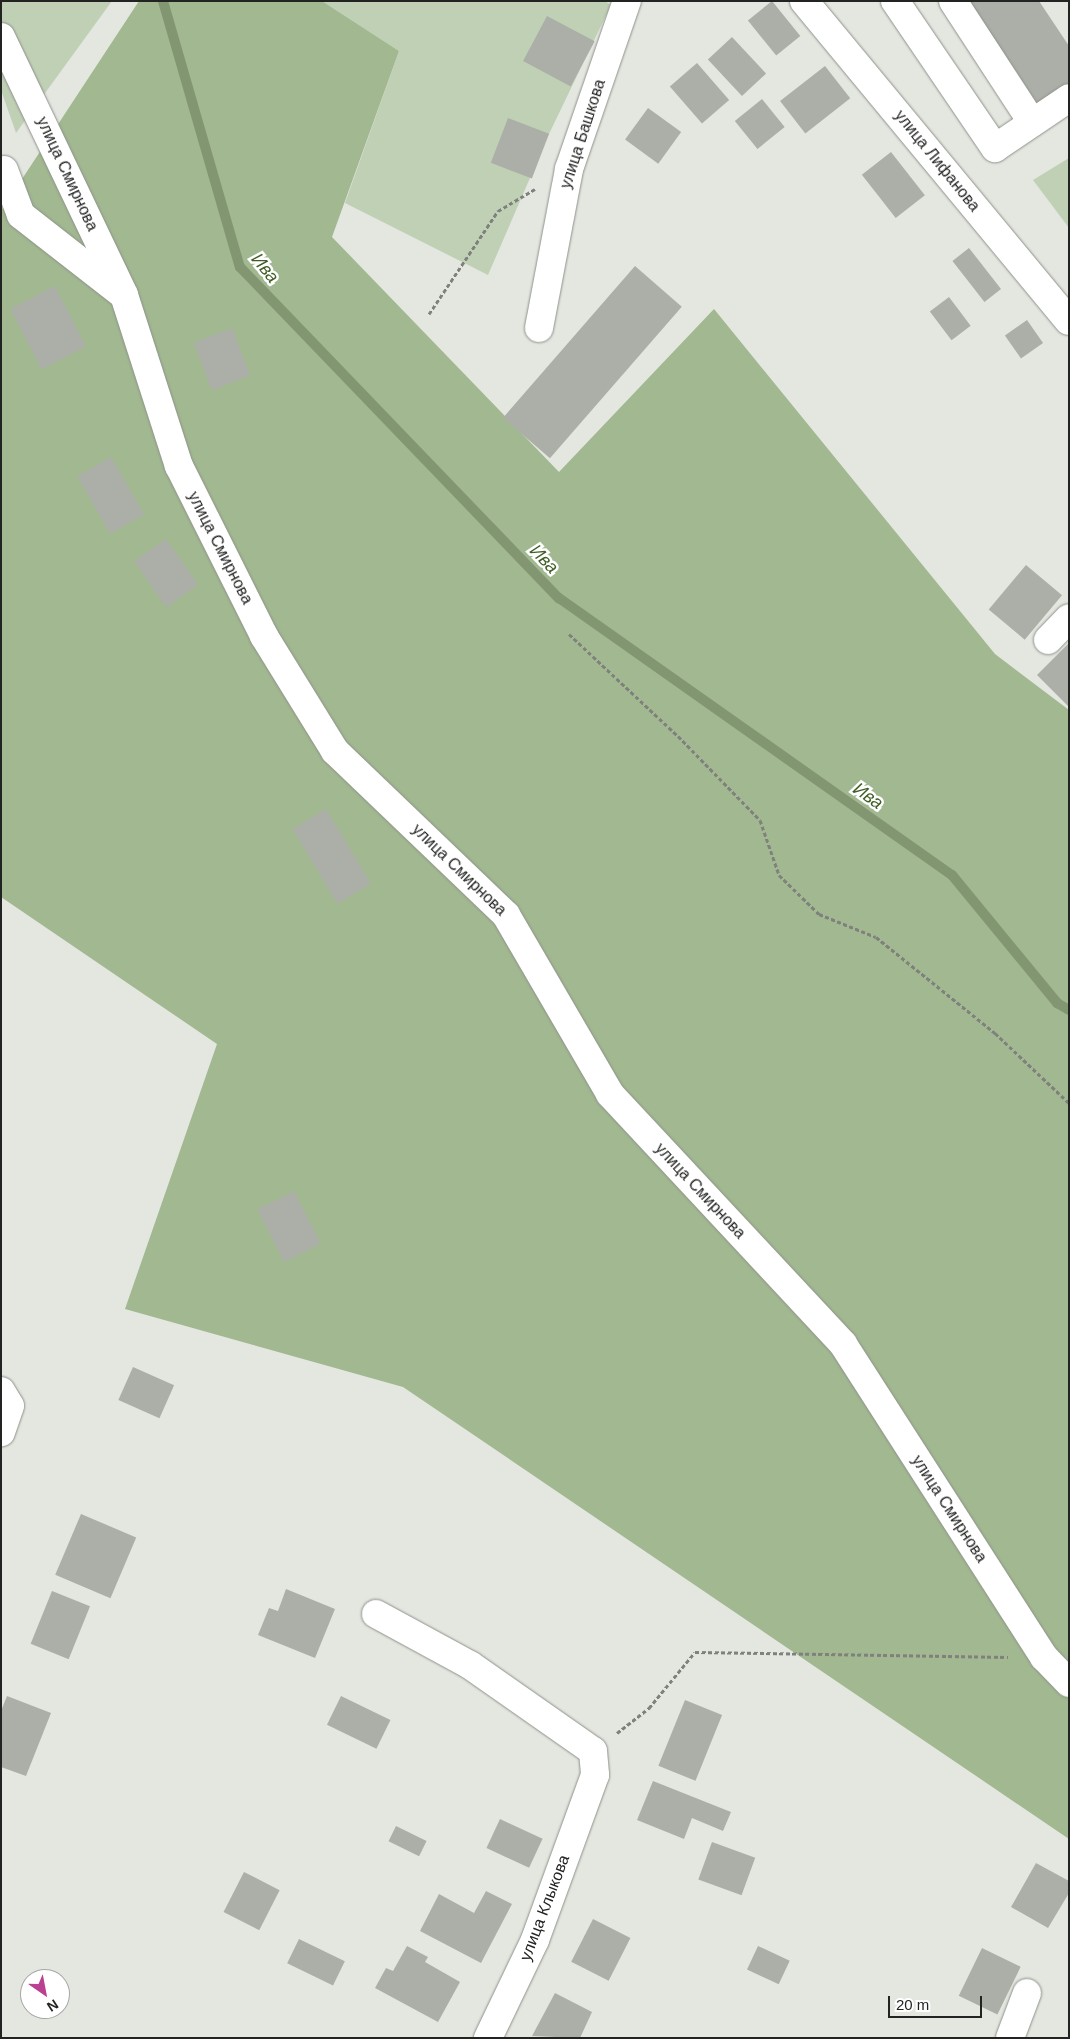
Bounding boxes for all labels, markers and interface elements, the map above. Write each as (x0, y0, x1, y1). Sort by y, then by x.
street label: улица Башкова (556, 77, 610, 191)
street label: улица Лифанова (890, 106, 984, 216)
street label: улица Смирнова (32, 114, 102, 234)
water label: Ива (247, 249, 283, 287)
street label: улица Смирнова (183, 489, 257, 607)
water label: Ива (525, 540, 563, 578)
water label: Ива (849, 778, 887, 814)
street label: улица Смирнова (408, 820, 510, 920)
street label: улица Смирнова (651, 1139, 749, 1243)
street label: улица Смирнова (907, 1452, 991, 1566)
street label: улица Клыкова (516, 1852, 574, 1964)
north arrow (20, 1969, 70, 2019)
scale bar (890, 1986, 984, 2018)
text: N (44, 1996, 61, 2015)
text: 20 m (896, 1996, 929, 2013)

